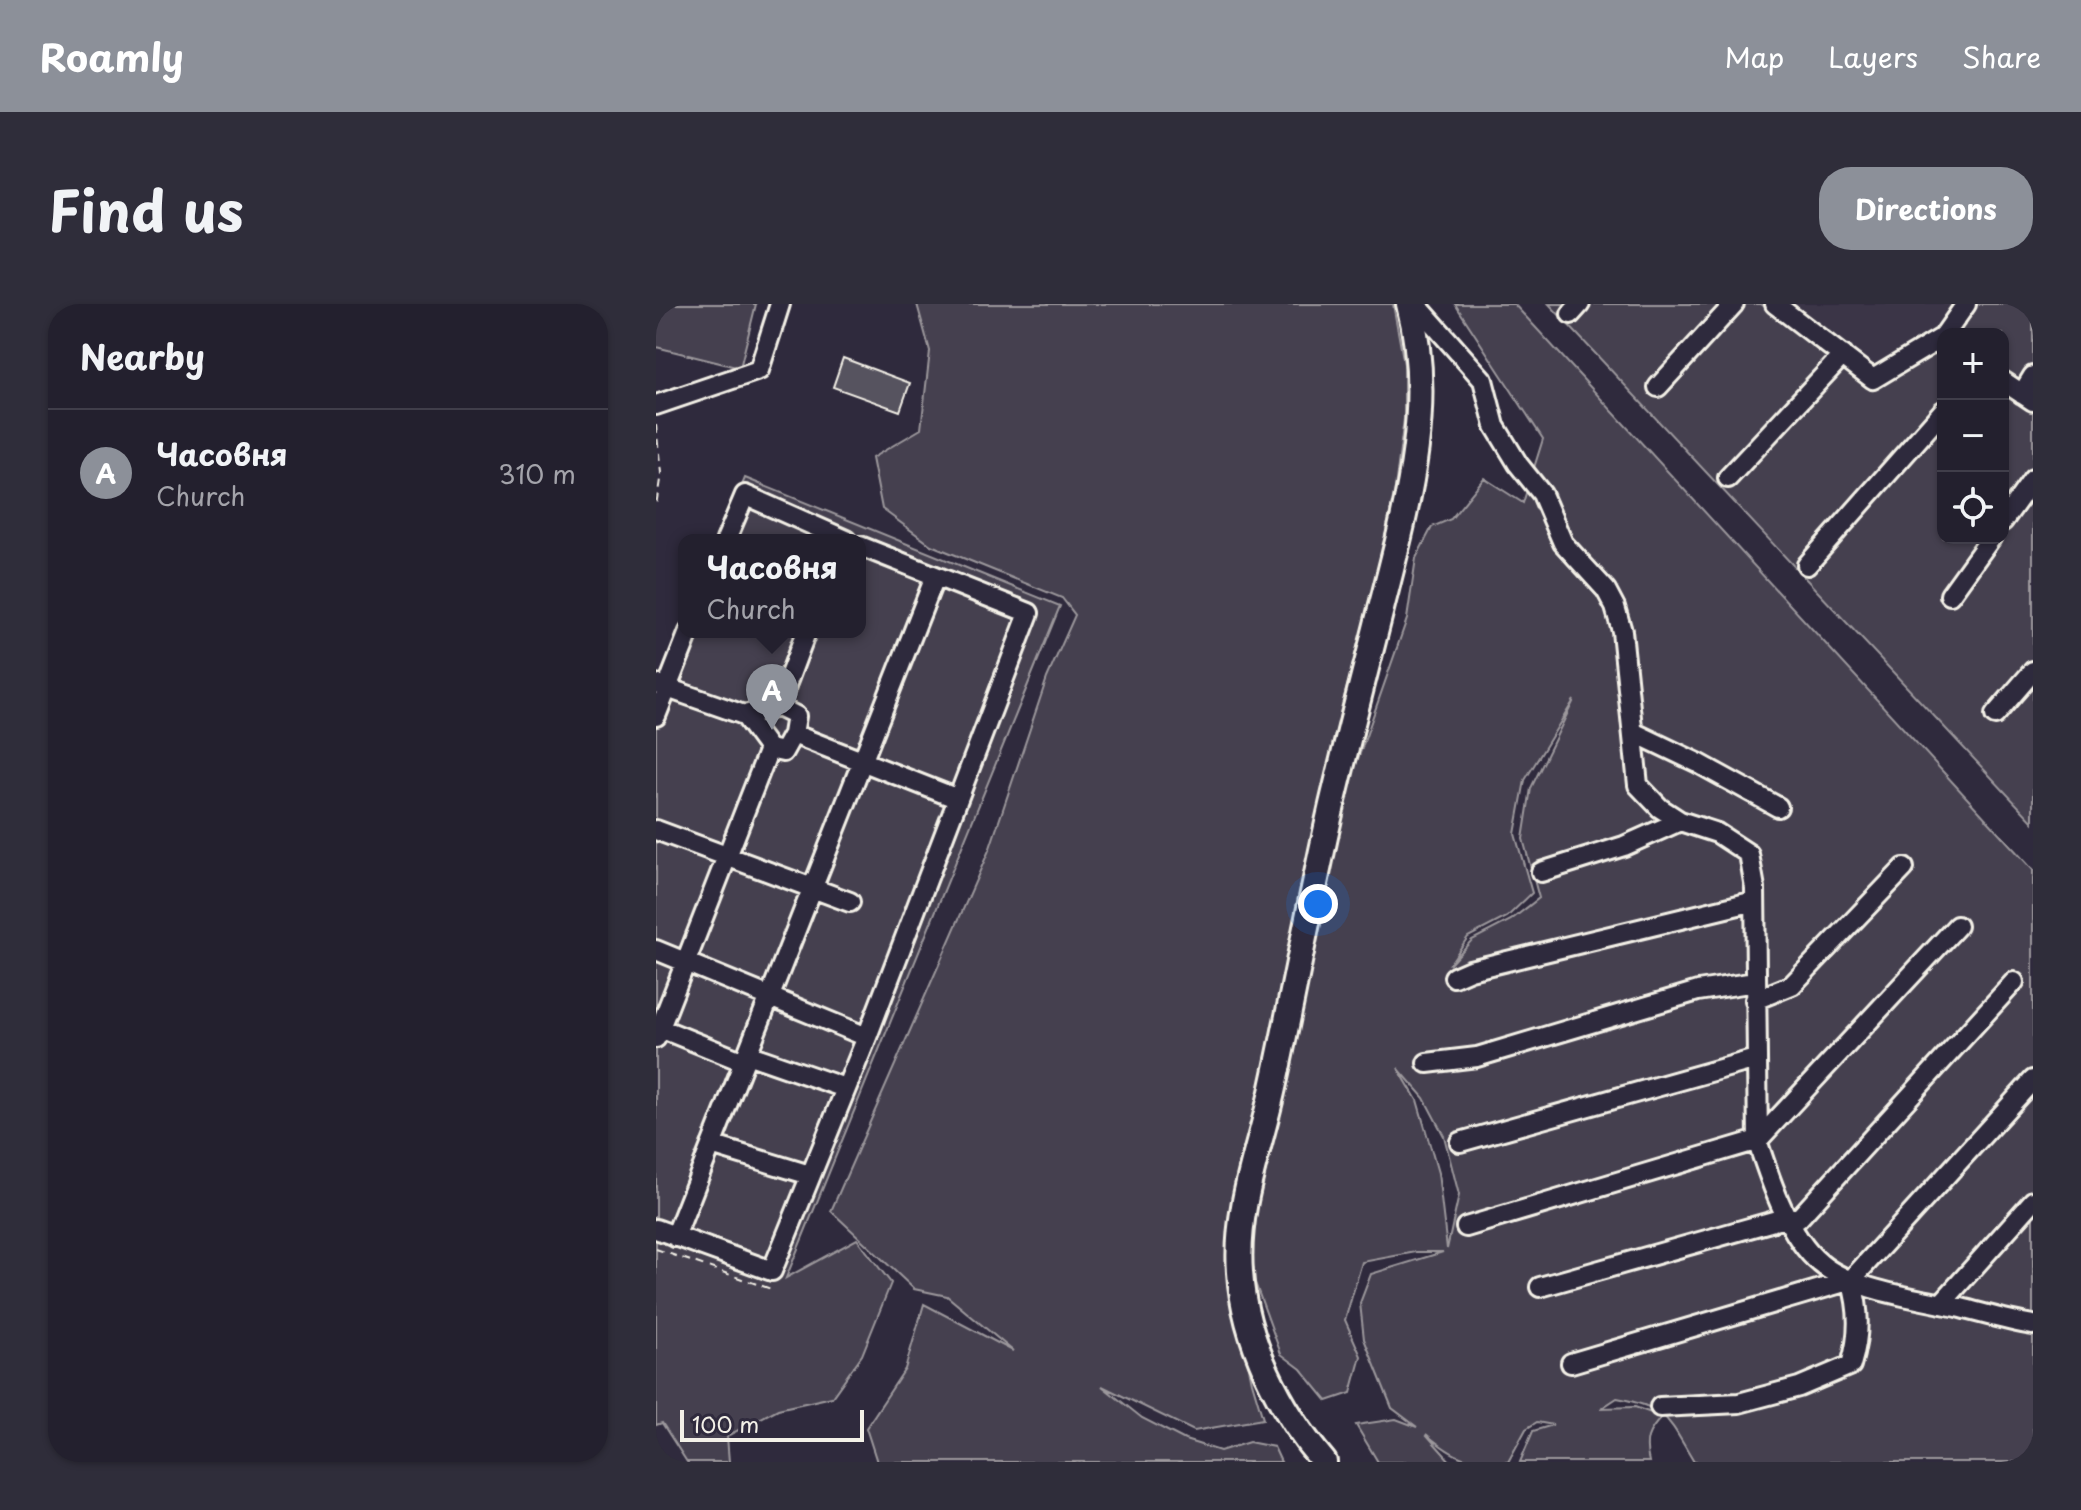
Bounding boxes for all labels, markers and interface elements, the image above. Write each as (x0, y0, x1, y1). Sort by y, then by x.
text: Roamly (40, 28, 184, 85)
text: Map (1724, 35, 1784, 78)
text: Layers (1828, 35, 1918, 78)
text: Share (1962, 35, 2041, 78)
text: Find us (48, 166, 244, 251)
button: Directions (1819, 167, 2033, 250)
map controls (1937, 328, 2009, 544)
button: + (1937, 328, 2009, 400)
text: Nearby (80, 330, 205, 382)
button: − (1937, 400, 2009, 472)
text: Часовня (156, 431, 287, 476)
text: A (96, 454, 116, 493)
text: 310 m (498, 454, 576, 493)
button: locate (1937, 472, 2009, 544)
text: Church (156, 476, 245, 515)
popup (678, 534, 866, 638)
text: Часовня (706, 544, 838, 589)
text: Church (706, 589, 796, 628)
pin: A (746, 664, 798, 730)
your location (1298, 884, 1338, 924)
scale bar (680, 1406, 864, 1442)
text: 100 m (692, 1407, 759, 1440)

